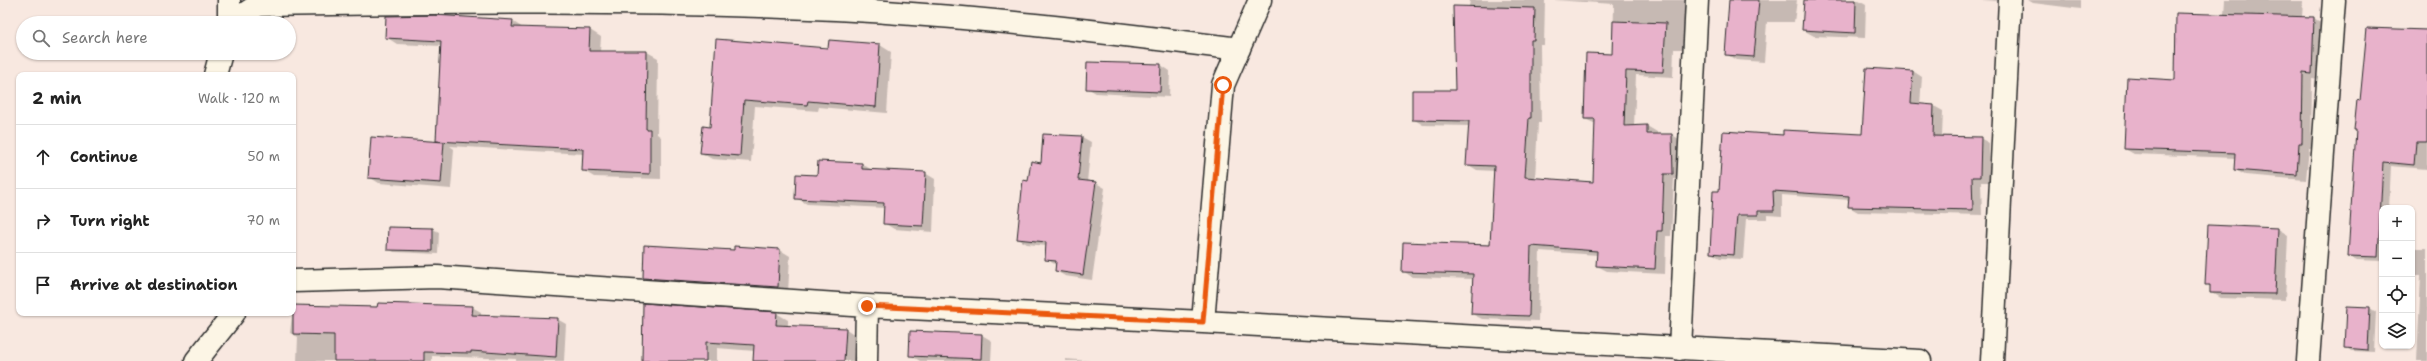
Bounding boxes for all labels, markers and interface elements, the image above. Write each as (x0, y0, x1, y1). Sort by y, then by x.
search box (16, 16, 296, 60)
icon: search (30, 27, 52, 49)
text: Search here (62, 28, 148, 48)
route start (1214, 76, 1232, 94)
text: 2 min (32, 87, 82, 109)
text: Walk · 120 m (198, 90, 280, 107)
icon: ahead (32, 146, 54, 168)
text: Continue (70, 147, 138, 167)
text: 50 m (247, 148, 280, 165)
map controls (2379, 205, 2415, 349)
button: + (2379, 205, 2415, 241)
icon: right (32, 210, 54, 232)
text: Turn right (70, 211, 150, 231)
text: 70 m (246, 212, 280, 229)
button: − (2379, 241, 2415, 277)
icon: arrive (32, 274, 54, 296)
text: Arrive at destination (70, 275, 238, 295)
button: locate (2379, 277, 2415, 313)
route end (858, 297, 876, 315)
button: layers (2379, 313, 2415, 349)

